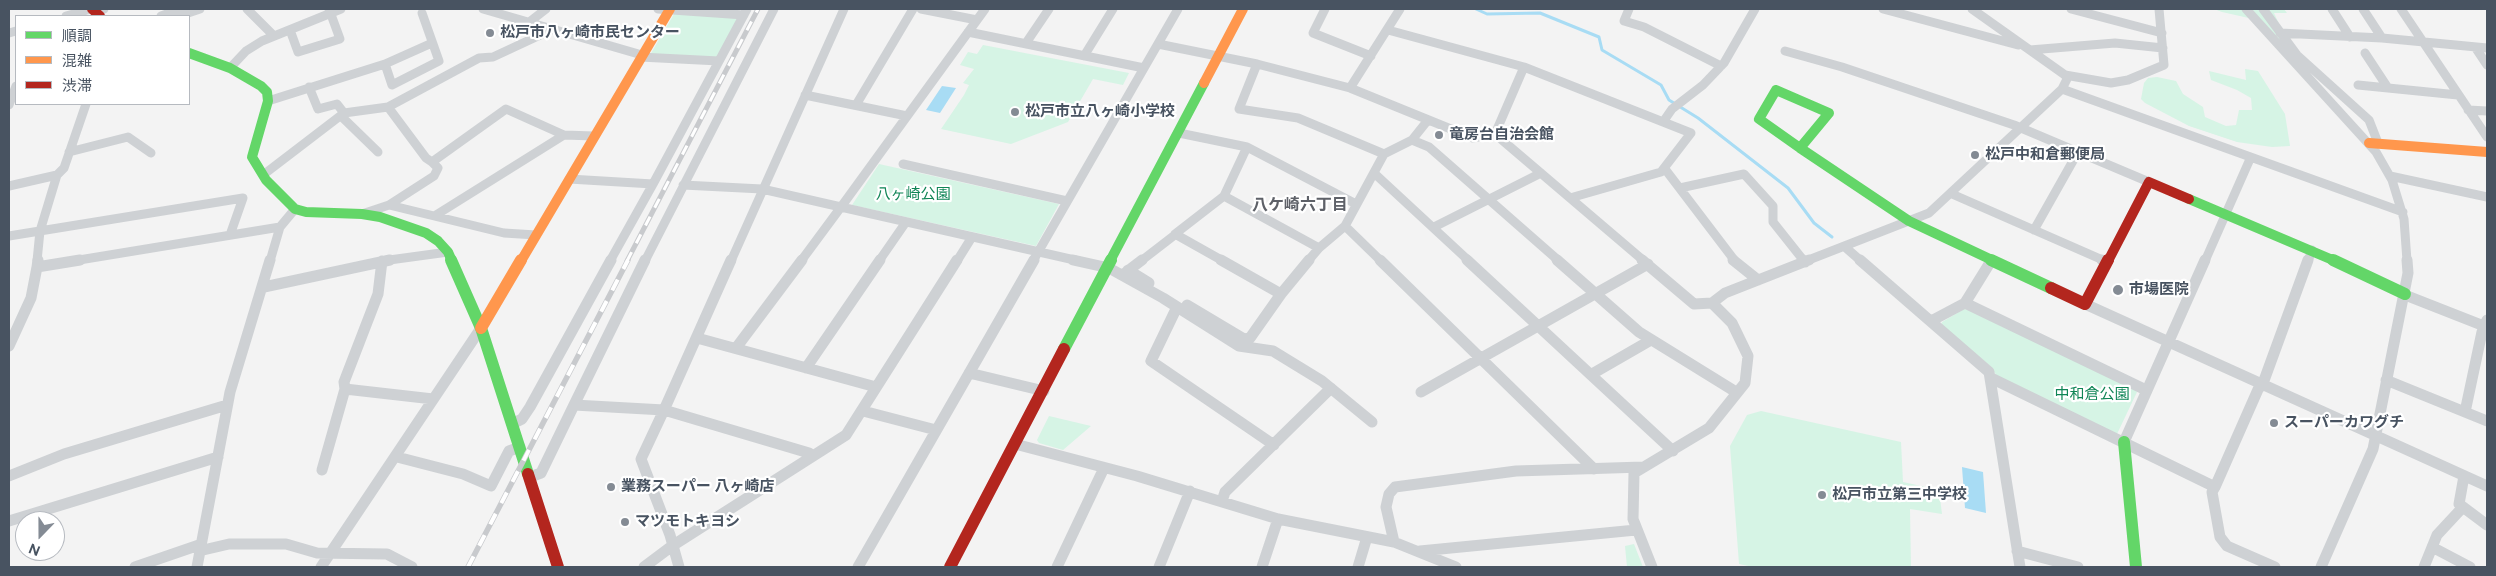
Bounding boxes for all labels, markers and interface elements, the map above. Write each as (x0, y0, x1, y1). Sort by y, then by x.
legend (15, 15, 190, 105)
place label: 松戸市八ヶ崎市民センター (500, 24, 680, 42)
text: 順調 (62, 27, 92, 45)
marker: 松戸市八ヶ崎市民センター (484, 27, 496, 39)
text: 混雑 (62, 52, 92, 70)
text: 渋滞 (62, 77, 92, 95)
place label: 松戸市立八ヶ崎小学校 (1025, 103, 1175, 121)
marker: 松戸市立八ヶ崎小学校 (1009, 106, 1021, 118)
place label: 竜房台自治会館 (1449, 126, 1554, 144)
marker: 竜房台自治会館 (1433, 129, 1445, 141)
place label: 松戸中和倉郵便局 (1985, 146, 2105, 164)
marker: 松戸中和倉郵便局 (1969, 149, 1981, 161)
park label: 八ヶ崎公園 (876, 186, 950, 204)
district label: 八ケ崎六丁目 (1252, 195, 1348, 215)
place label: 市場医院 (2129, 281, 2189, 299)
marker: 市場医院 (2111, 283, 2125, 297)
park label: 中和倉公園 (2055, 386, 2129, 404)
place label: スーパーカワグチ (2284, 414, 2404, 432)
marker: スーパーカワグチ (2268, 417, 2280, 429)
place label: 業務スーパー 八ヶ崎店 (621, 478, 775, 496)
marker: 業務スーパー 八ヶ崎店 (605, 481, 617, 493)
place label: 松戸市立第三中学校 (1832, 486, 1967, 504)
marker: 松戸市立第三中学校 (1816, 489, 1828, 501)
north arrow (15, 511, 65, 561)
place label: マツモトキヨシ (635, 513, 740, 531)
marker: マツモトキヨシ (619, 516, 631, 528)
text: N (26, 540, 43, 559)

